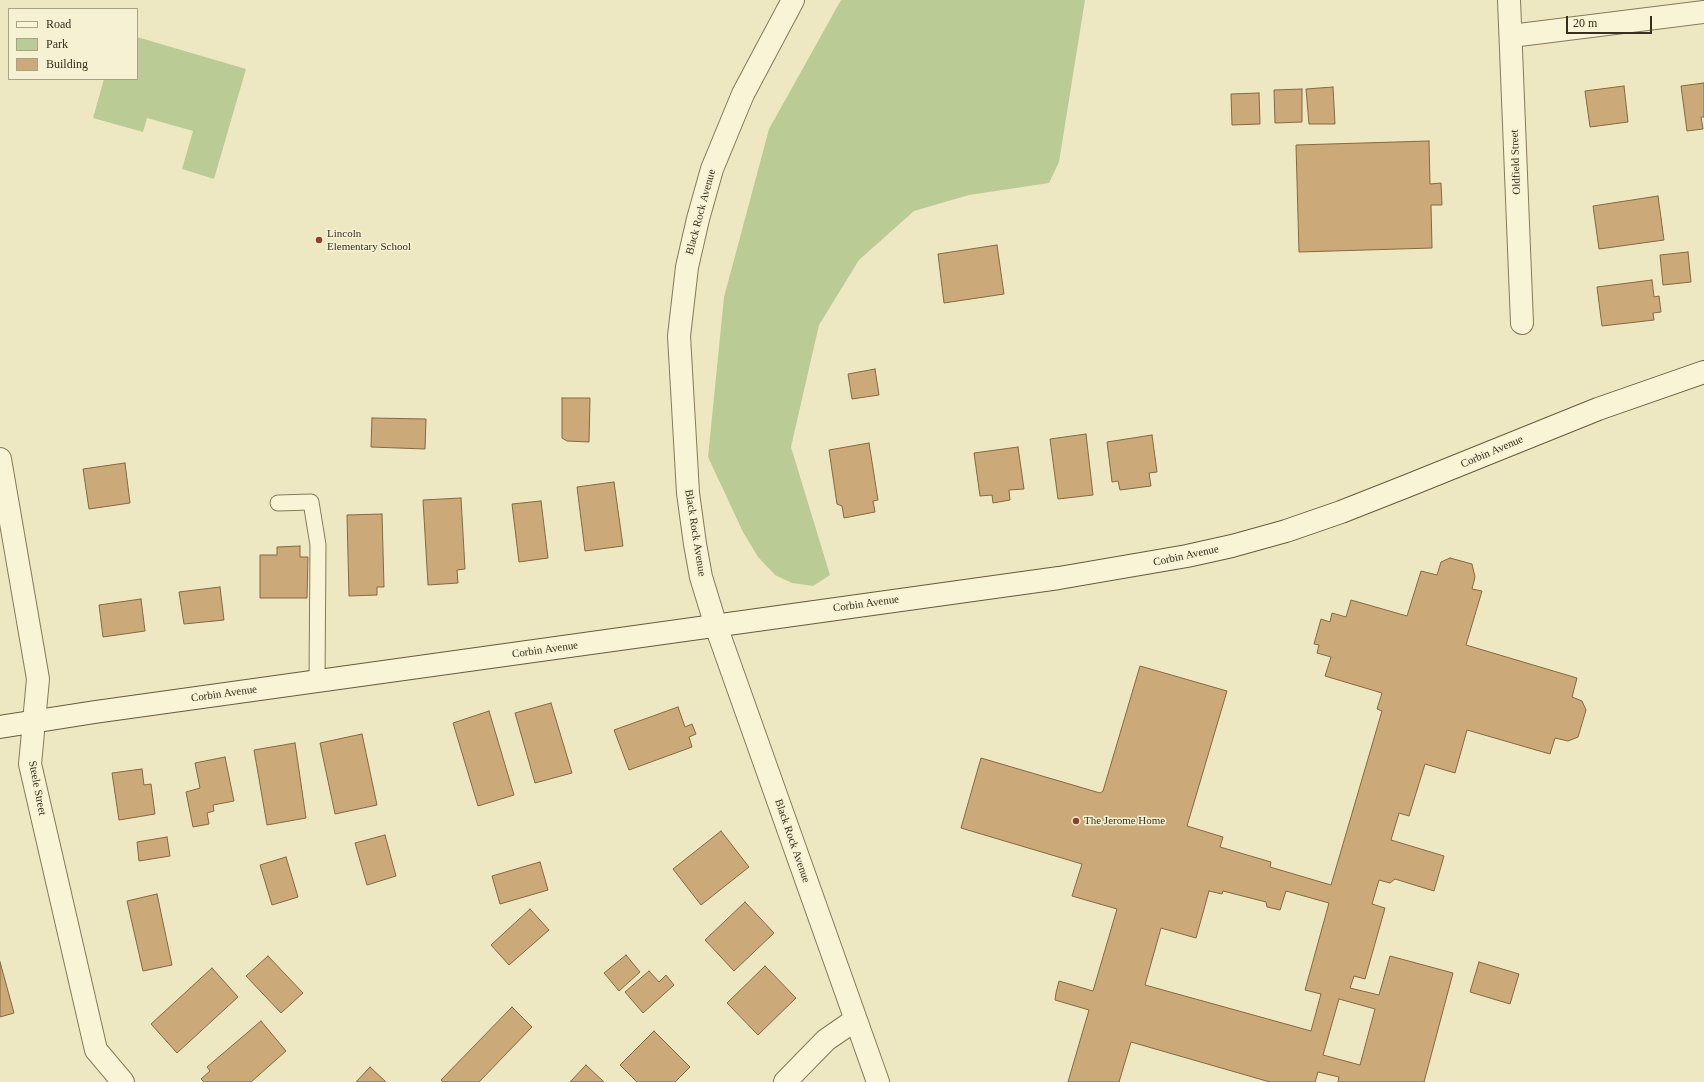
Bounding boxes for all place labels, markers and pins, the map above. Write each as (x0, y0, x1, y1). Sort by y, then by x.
place label: Lincoln Elementary School (327, 227, 411, 253)
marker: Lincoln Elementary School (314, 235, 324, 245)
place label: The Jerome Home (1084, 814, 1165, 828)
marker: The Jerome Home (1071, 816, 1081, 826)

